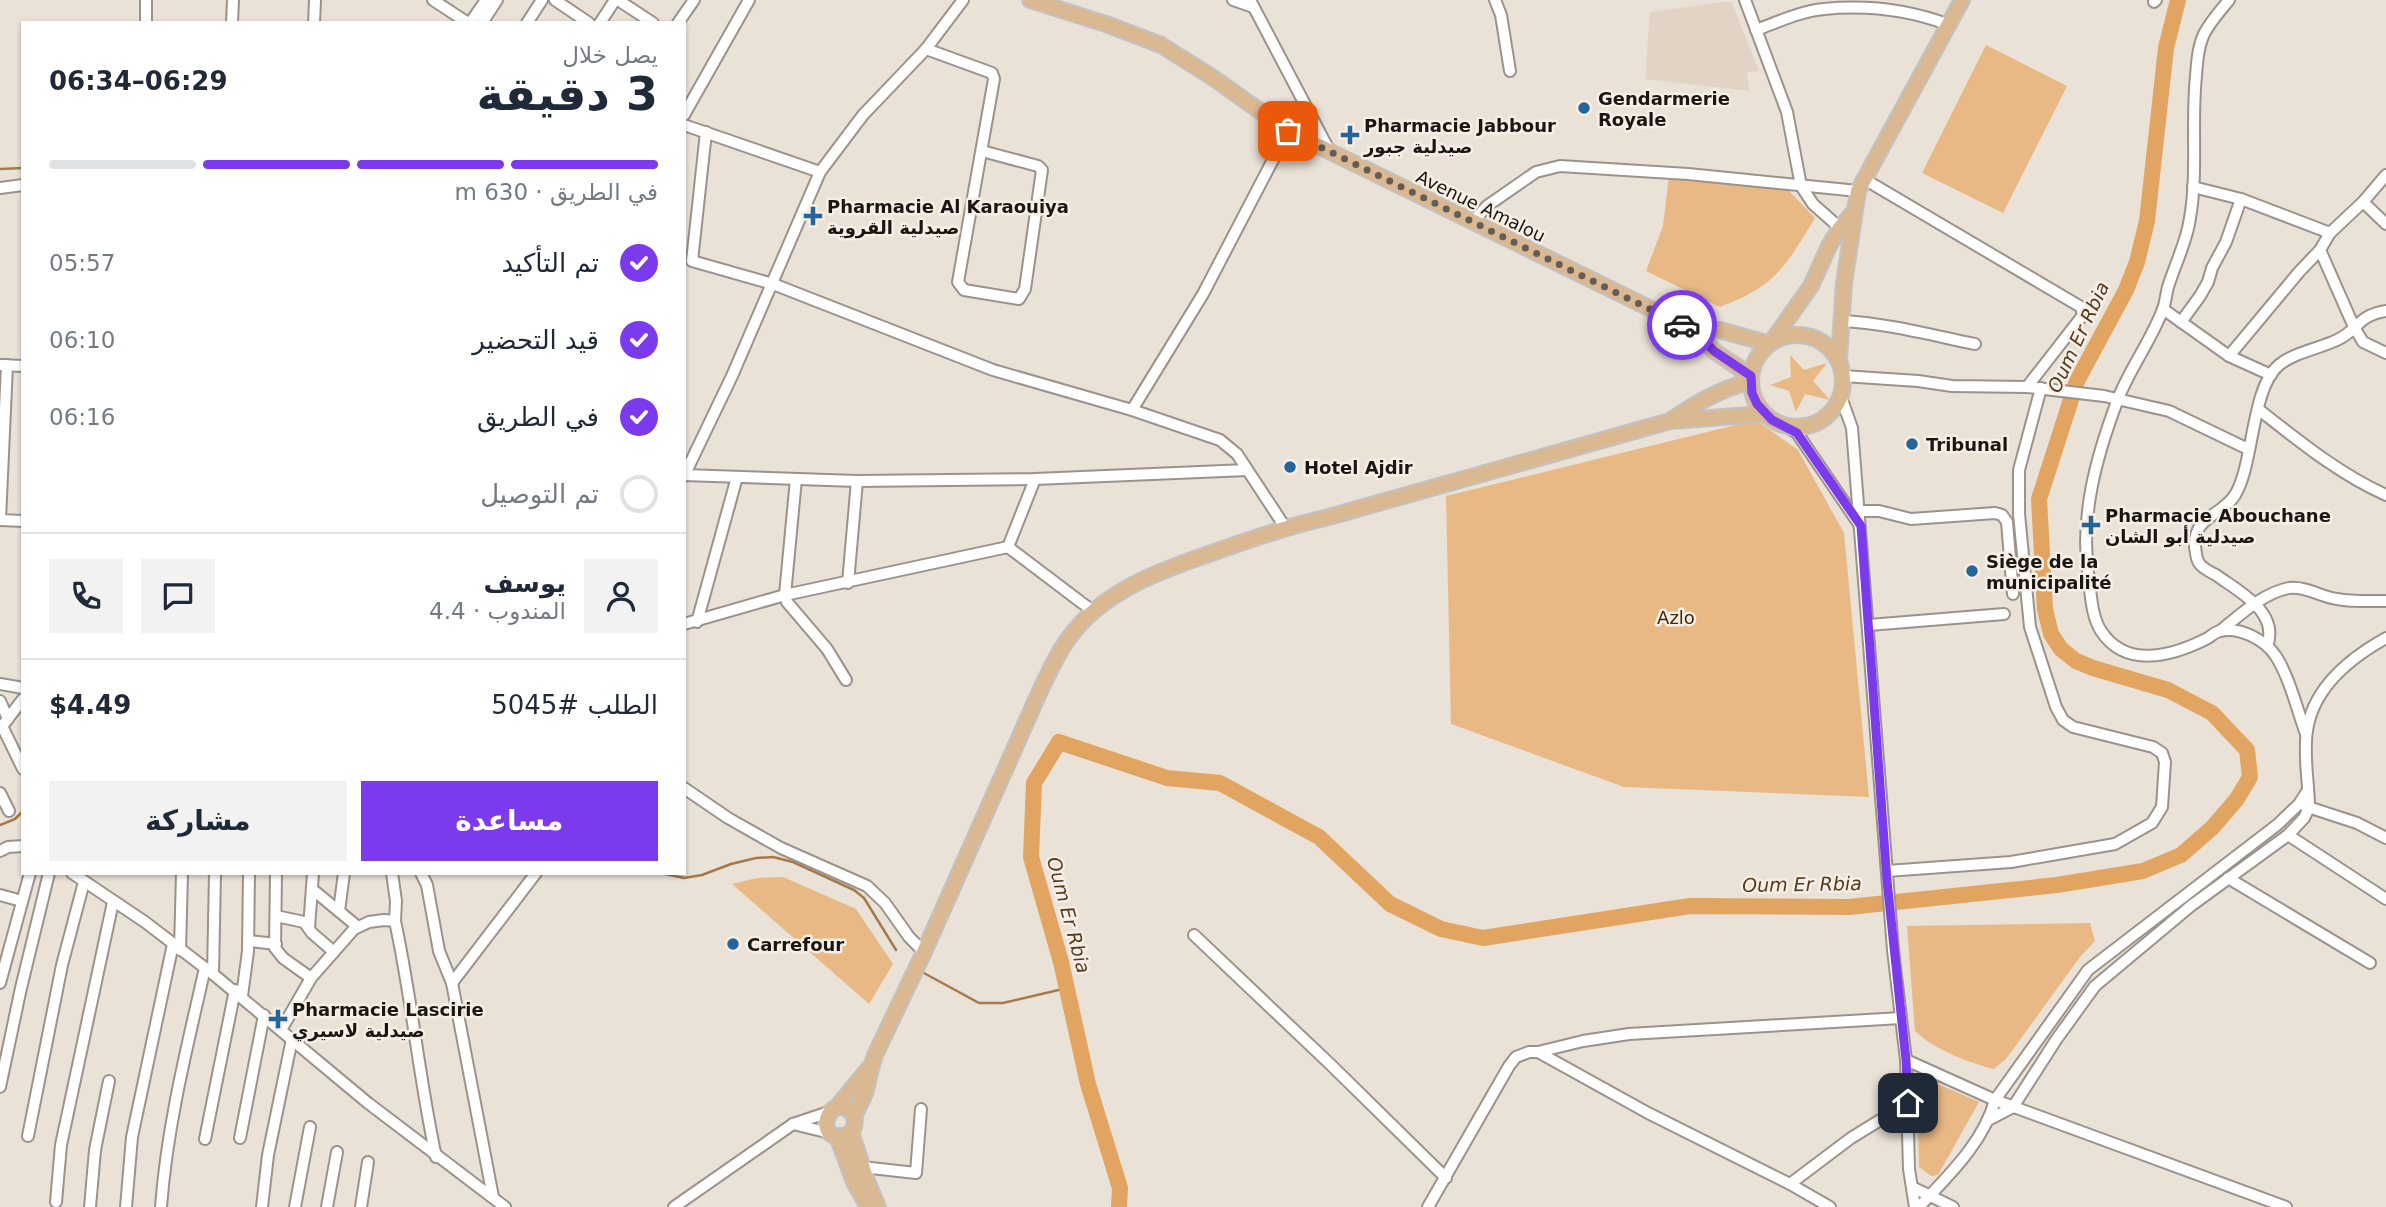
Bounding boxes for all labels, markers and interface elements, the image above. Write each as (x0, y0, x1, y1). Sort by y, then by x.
text: يصل خلال (562, 42, 658, 68)
text: 06:29–06:34 (49, 66, 228, 96)
text: 3 دقيقة (476, 67, 658, 121)
place label: Gendarmerie Royale (1598, 88, 1730, 130)
marker: Gendarmerie Royale (1576, 100, 1592, 116)
pin (1258, 101, 1318, 161)
icon: bag (1269, 112, 1307, 150)
place label: Pharmacie Jabbour صيدلية جبور (1363, 115, 1556, 158)
marker: Pharmacie Jabbour صيدلية جبور (1342, 127, 1358, 143)
street label: Avenue Amalou (1413, 166, 1549, 246)
text: في الطريق · 630 m (454, 179, 658, 205)
place label: Pharmacie Al Karaouiya صيدلية القروية (827, 196, 1069, 239)
marker: Pharmacie Al Karaouiya صيدلية القروية (805, 208, 821, 224)
icon: check (620, 244, 658, 282)
text: تم التأكيد (501, 248, 599, 278)
text: 05:57 (49, 250, 115, 276)
water label: Oum Er Rbia (2043, 278, 2113, 396)
courier (1647, 290, 1717, 360)
icon: car (1663, 306, 1701, 344)
icon: check (620, 321, 658, 359)
text: قيد التحضير (472, 325, 599, 355)
text: 06:10 (49, 327, 115, 353)
icon: check (620, 398, 658, 436)
text: في الطريق (477, 402, 599, 432)
text: 06:16 (49, 404, 115, 430)
place label: Tribunal (1926, 434, 2008, 455)
marker: Tribunal (1904, 436, 1920, 452)
place label: Hotel Ajdir (1304, 457, 1413, 478)
marker: Hotel Ajdir (1282, 459, 1298, 475)
text: تم التوصيل (480, 479, 599, 509)
place label: Pharmacie Abouchane صيدلية أبو الشان (2105, 505, 2331, 548)
marker: Pharmacie Abouchane صيدلية أبو الشان (2083, 517, 2099, 533)
place label: Siège de la municipalité (1986, 551, 2112, 593)
button: phone (49, 559, 123, 633)
button: chat (141, 559, 215, 633)
button: person (584, 559, 658, 633)
marker: Siège de la municipalité (1964, 563, 1980, 579)
text: يوسف (483, 568, 566, 598)
text: المندوب · 4.4 (429, 598, 566, 624)
park label: Azlo (1657, 607, 1695, 628)
text: $4.49 (49, 690, 131, 720)
text: الطلب #5045 (491, 690, 658, 720)
button: مشاركة (49, 781, 347, 861)
button: مساعدة (361, 781, 658, 861)
water label: Oum Er Rbia (1043, 854, 1095, 976)
water label: Oum Er Rbia (1742, 872, 1862, 896)
place label: Carrefour (747, 934, 844, 955)
marker: Carrefour (725, 936, 741, 952)
place label: Pharmacie Lascirie صيدلية لاسيري (292, 999, 484, 1042)
marker: Pharmacie Lascirie صيدلية لاسيري (270, 1011, 286, 1027)
pin (1878, 1073, 1938, 1133)
icon: home (1889, 1084, 1927, 1122)

